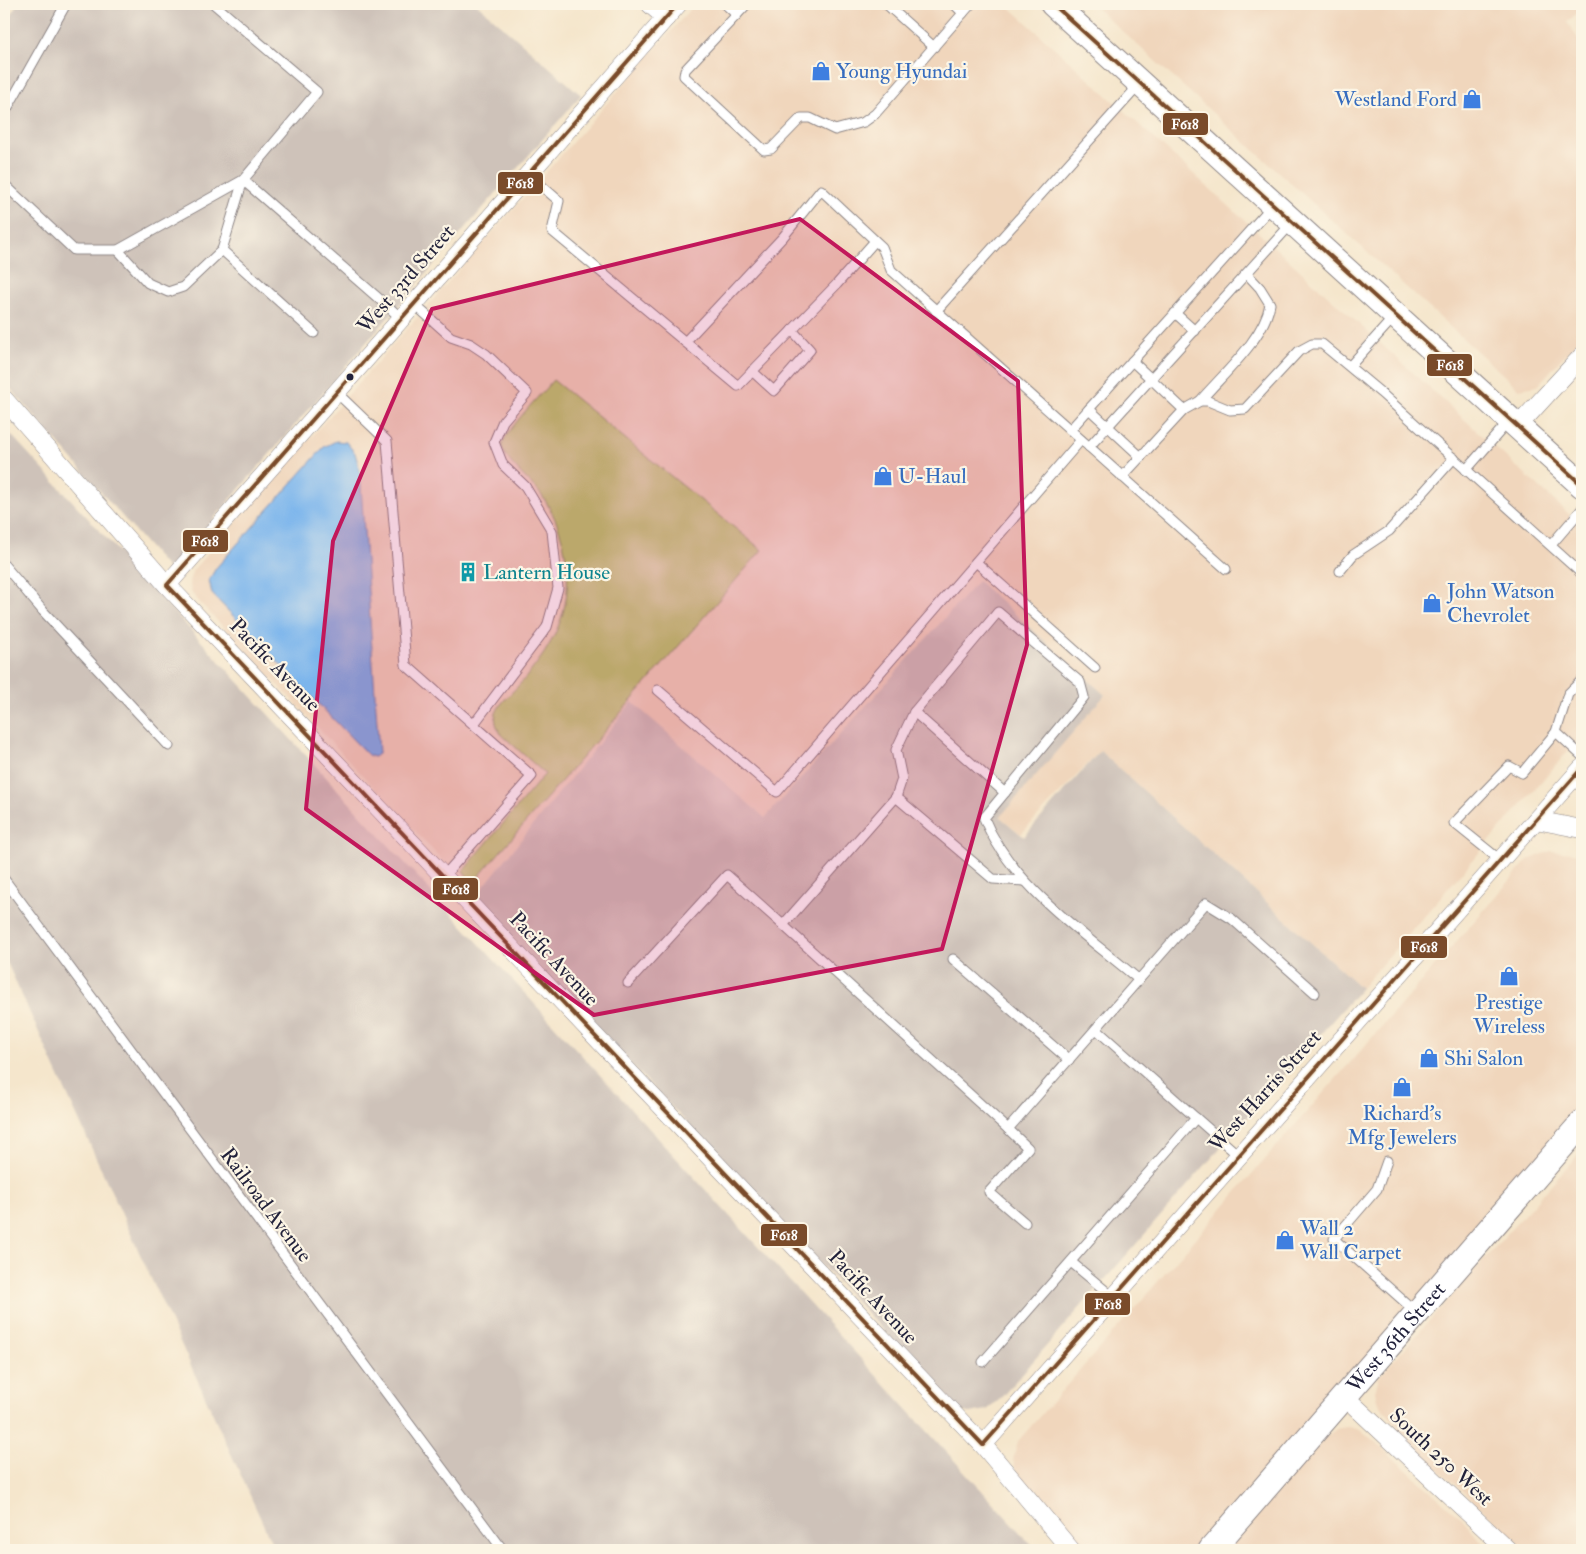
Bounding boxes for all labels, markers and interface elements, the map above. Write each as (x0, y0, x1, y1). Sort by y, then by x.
place label: Young Hyundai (836, 58, 968, 85)
shop icon: Young Hyundai (810, 60, 832, 82)
place label: Westland Ford (1333, 86, 1458, 113)
shop icon: Westland Ford (1461, 88, 1483, 110)
line badge: F618 (1162, 112, 1209, 136)
text: F618 (1171, 116, 1199, 133)
line badge: F618 (497, 171, 544, 195)
text: F618 (506, 175, 534, 192)
street label: West 33rd Street (351, 219, 461, 340)
line badge: F618 (1426, 353, 1473, 377)
text: F618 (1436, 357, 1464, 374)
unlabelled marker (345, 372, 355, 382)
place label: U-Haul (898, 463, 967, 490)
shop icon: U-Haul (872, 465, 894, 487)
line badge: F618 (182, 529, 229, 553)
text: F618 (191, 533, 219, 550)
place label: Lantern House (483, 559, 610, 586)
building icon: Lantern House (457, 561, 479, 583)
place label: John Watson Chevrolet (1446, 578, 1555, 629)
shop icon: John Watson Chevrolet (1421, 592, 1443, 614)
street label: Pacific Avenue (224, 613, 326, 718)
line badge: F618 (432, 877, 479, 901)
text: F618 (442, 881, 470, 898)
street label: Pacific Avenue (503, 906, 605, 1012)
line badge: F618 (1400, 935, 1448, 959)
text: F618 (1410, 939, 1438, 956)
shop icon: Prestige Wireless (1498, 965, 1520, 987)
place label: Prestige Wireless (1472, 989, 1545, 1040)
street label: West Harris Street (1202, 1024, 1327, 1159)
place label: Shi Salon (1444, 1045, 1523, 1072)
shop icon: Shi Salon (1418, 1047, 1440, 1069)
shop icon: Richard's Mfg Jewelers (1391, 1076, 1413, 1098)
place label: Richard's Mfg Jewelers (1347, 1100, 1457, 1151)
street label: Railroad Avenue (214, 1142, 318, 1268)
place label: Wall 2 Wall Carpet (1299, 1215, 1401, 1266)
line badge: F618 (760, 1223, 808, 1247)
text: F618 (770, 1227, 798, 1244)
shop icon: Wall 2 Wall Carpet (1274, 1229, 1296, 1251)
street label: Pacific Avenue (822, 1244, 924, 1350)
street label: West 36th Street (1340, 1276, 1452, 1399)
line badge: F618 (1084, 1292, 1131, 1316)
text: F618 (1094, 1296, 1122, 1313)
street label: South 250 West (1384, 1402, 1499, 1512)

